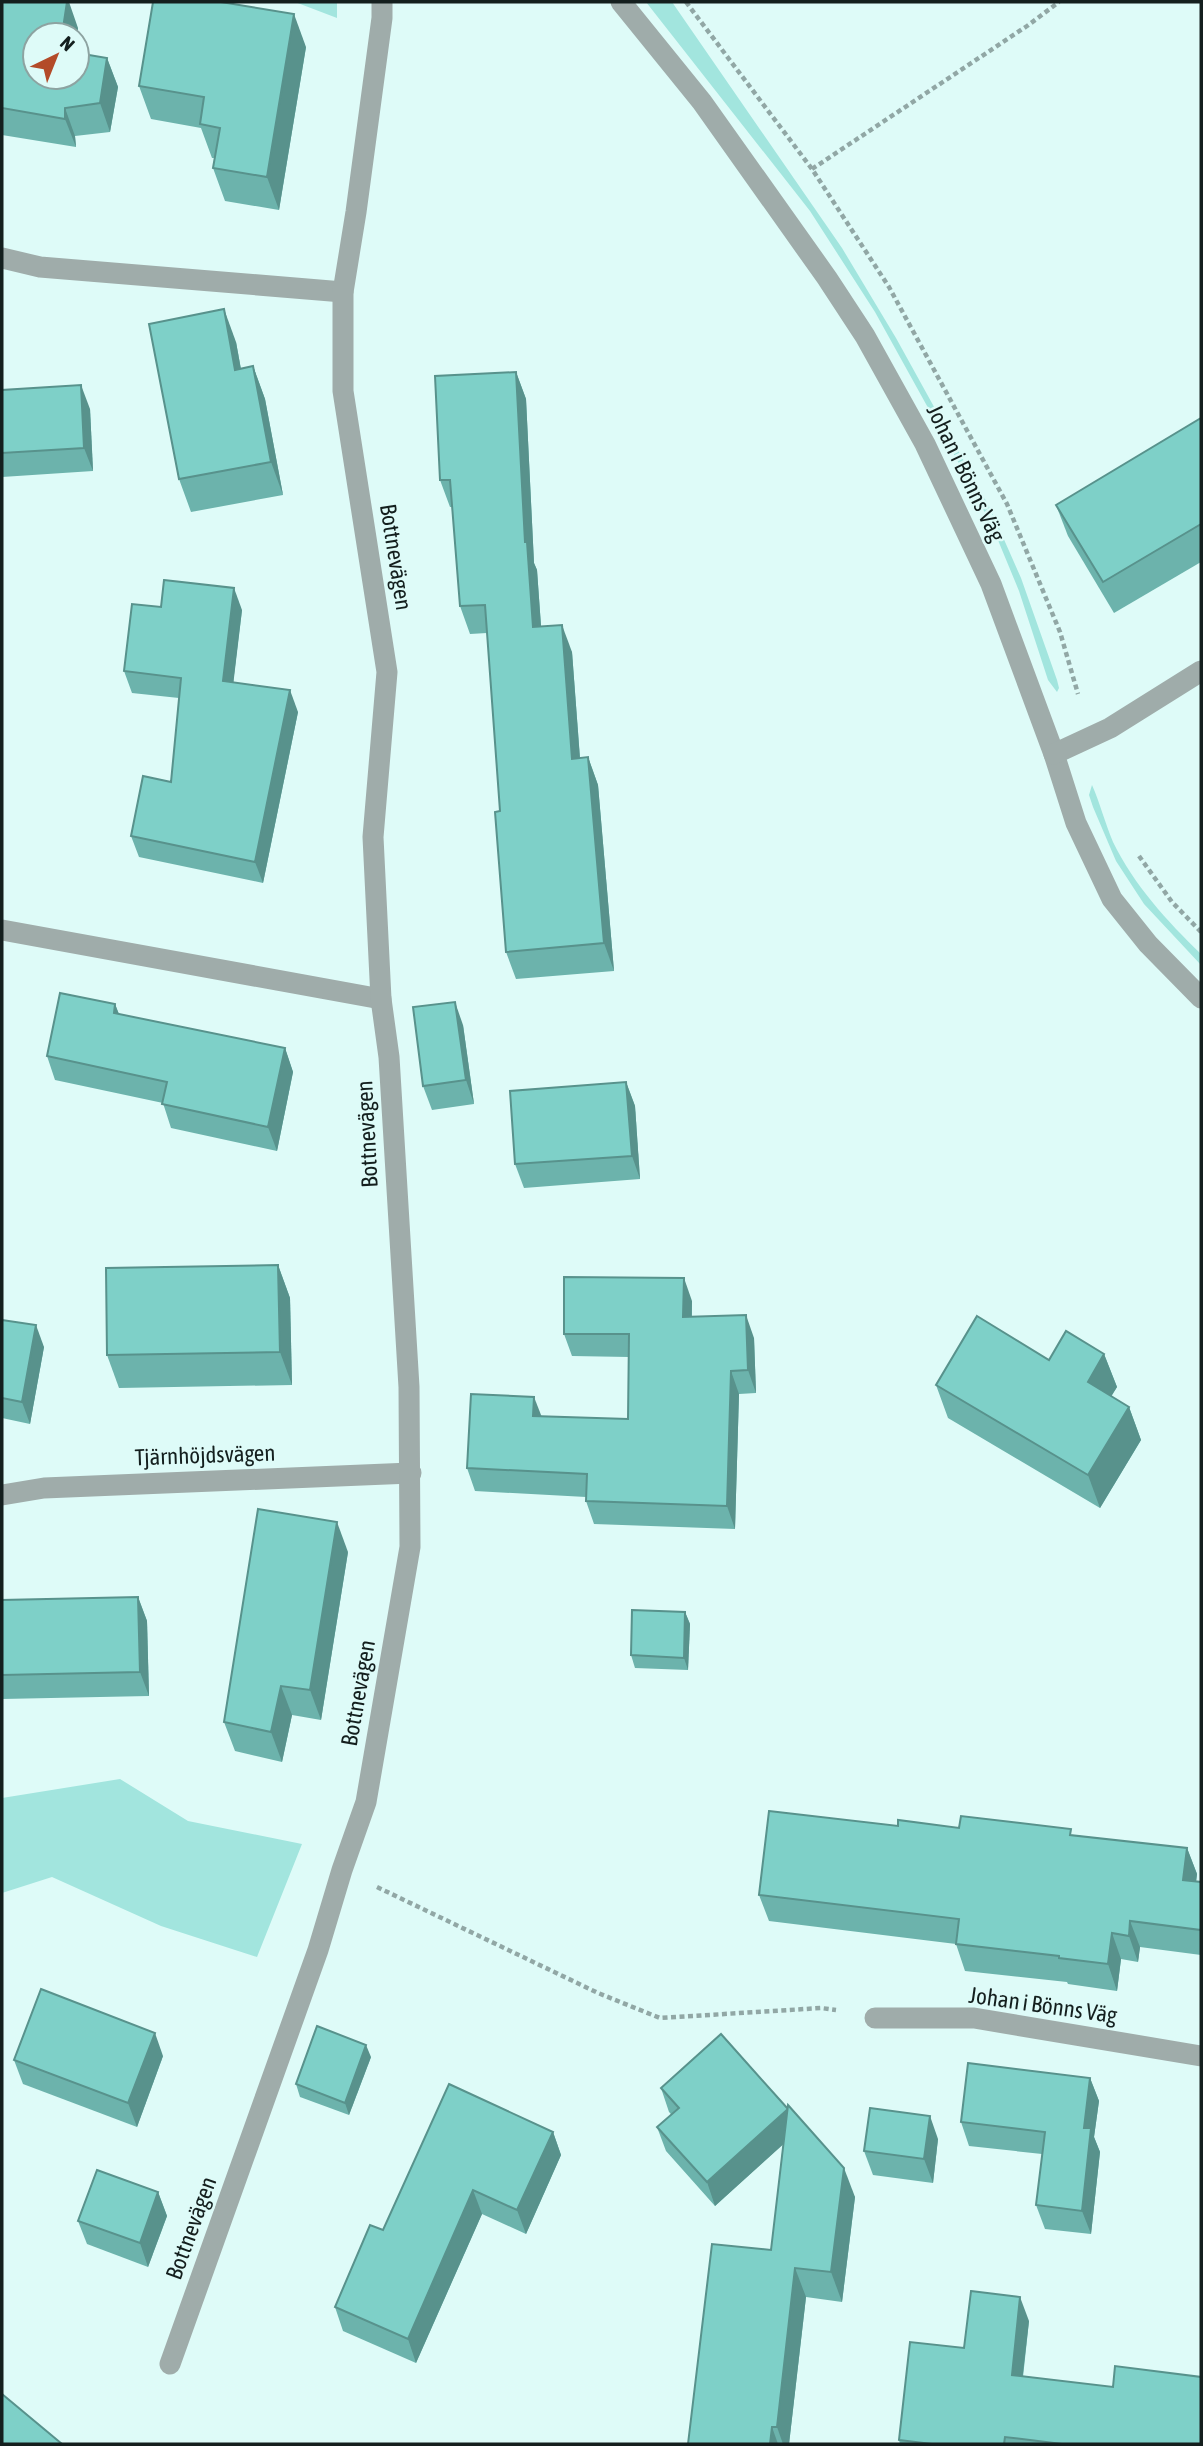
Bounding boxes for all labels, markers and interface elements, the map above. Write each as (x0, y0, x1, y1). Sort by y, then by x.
north arrow (21, 21, 91, 91)
text: N (56, 32, 79, 55)
street label: Johan i Bönns Väg (922, 400, 1010, 546)
street label: Bottnevägen (375, 502, 417, 612)
street label: Bottnevägen (351, 1080, 383, 1188)
street label: Tjärnhöjdsvägen (134, 1440, 276, 1470)
street label: Bottnevägen (336, 1638, 380, 1748)
street label: Johan i Bönns Väg (967, 1982, 1119, 2028)
street label: Bottnevägen (160, 2173, 222, 2283)

